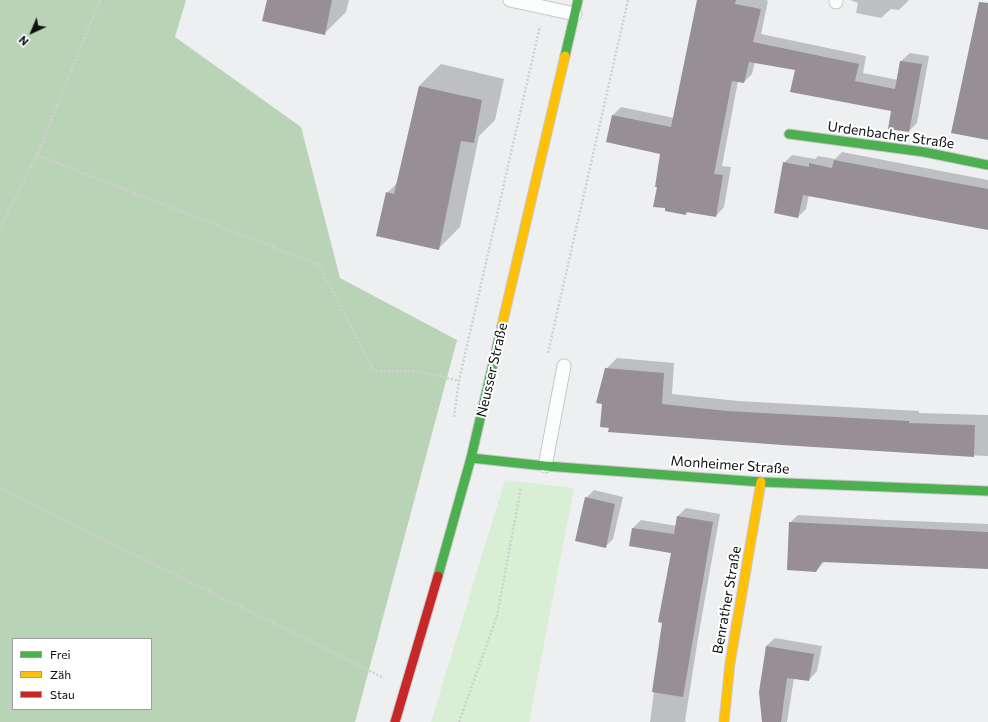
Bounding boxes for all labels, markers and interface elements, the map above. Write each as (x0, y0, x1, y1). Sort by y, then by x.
north arrow (12, 12, 52, 52)
text: N (16, 33, 31, 49)
street label: Urdenbacher Straße (827, 118, 955, 152)
street label: Neusser Straße (473, 321, 511, 419)
street label: Monheimer Straße (670, 452, 790, 478)
street label: Benrather Straße (709, 545, 745, 655)
legend (12, 638, 152, 710)
text: Frei (50, 647, 71, 661)
text: Zäh (50, 667, 71, 681)
text: Stau (50, 687, 75, 701)

